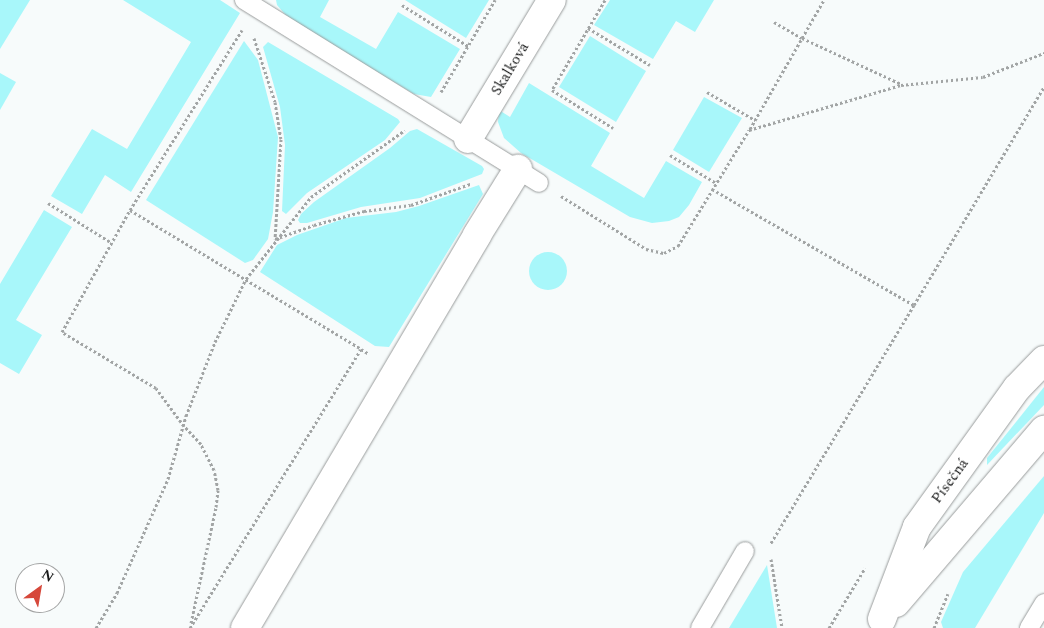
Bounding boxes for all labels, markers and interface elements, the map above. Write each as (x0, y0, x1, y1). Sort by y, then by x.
street label: Skalková (487, 39, 533, 99)
street label: Písečná (928, 455, 972, 507)
north arrow (15, 563, 65, 613)
text: N (37, 564, 58, 588)

